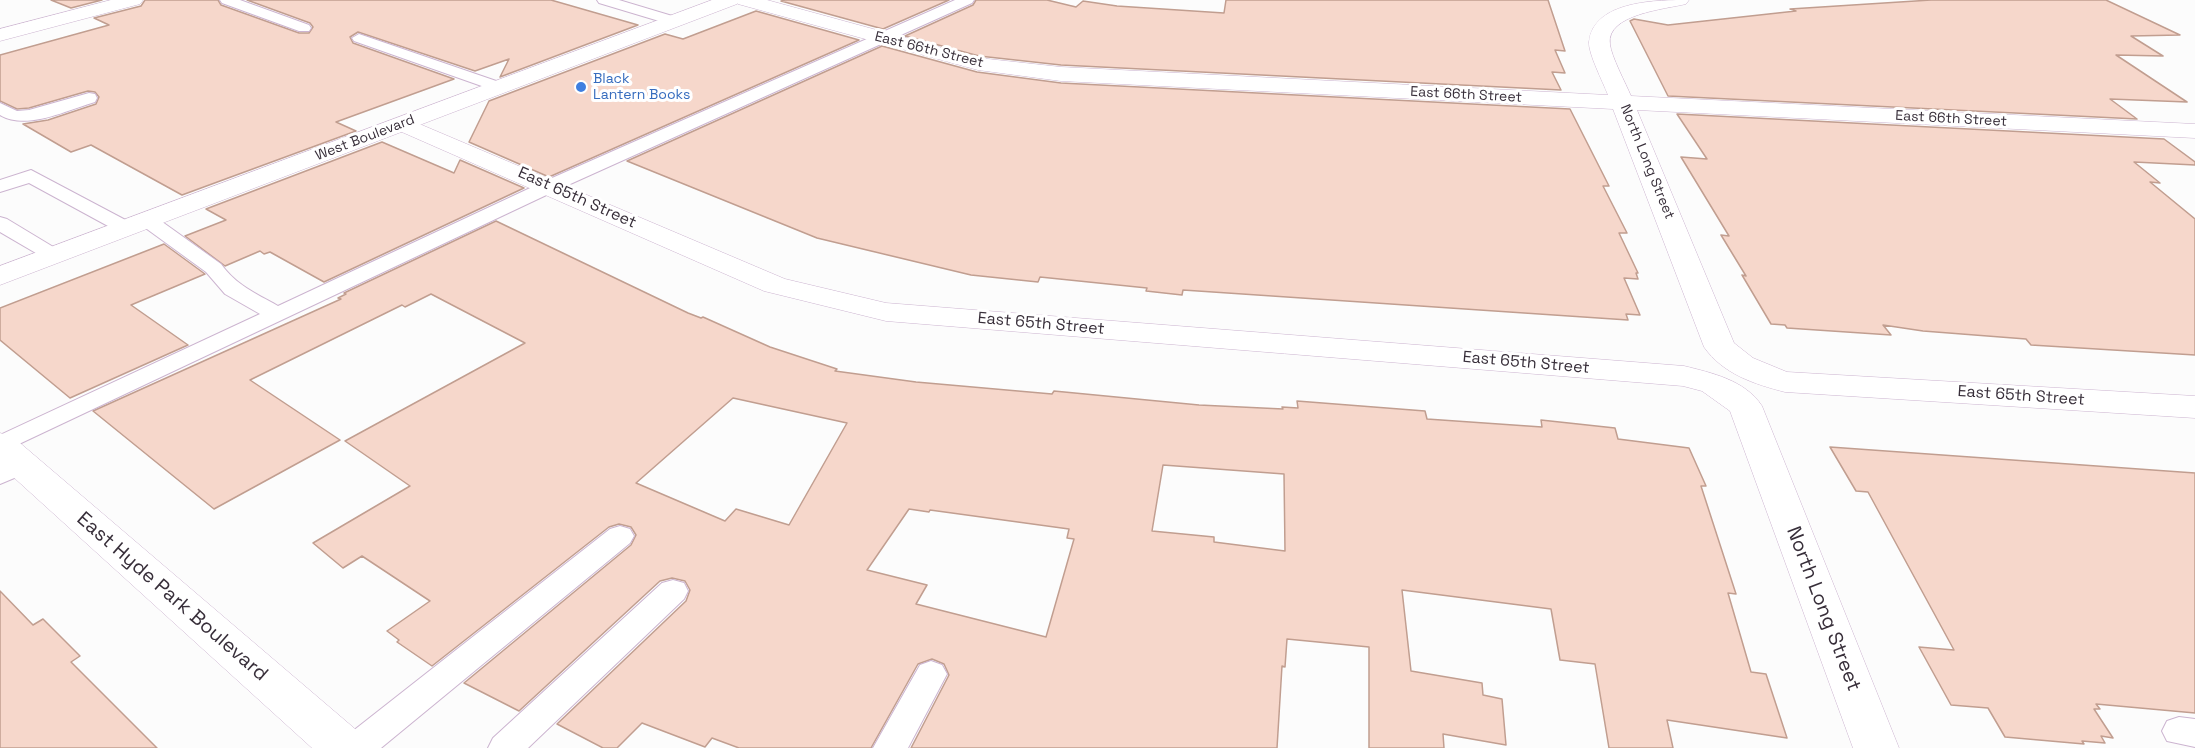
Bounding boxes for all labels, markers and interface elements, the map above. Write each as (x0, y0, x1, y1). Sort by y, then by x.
street label: East 66th Street (873, 28, 985, 72)
place label: Black Lantern Books (593, 71, 690, 104)
marker: Black Lantern Books (574, 80, 588, 94)
street label: East 66th Street (1410, 84, 1522, 106)
street label: North Long Street (1616, 102, 1678, 222)
street label: East 66th Street (1895, 108, 2007, 130)
street label: West Boulevard (313, 111, 417, 165)
street label: East 65th Street (515, 163, 639, 233)
street label: East 65th Street (977, 309, 1105, 339)
street label: East 65th Street (1462, 348, 1590, 378)
street label: East 65th Street (1957, 382, 2085, 410)
street label: East Hyde Park Boulevard (72, 507, 272, 687)
street label: North Long Street (1781, 523, 1865, 695)

